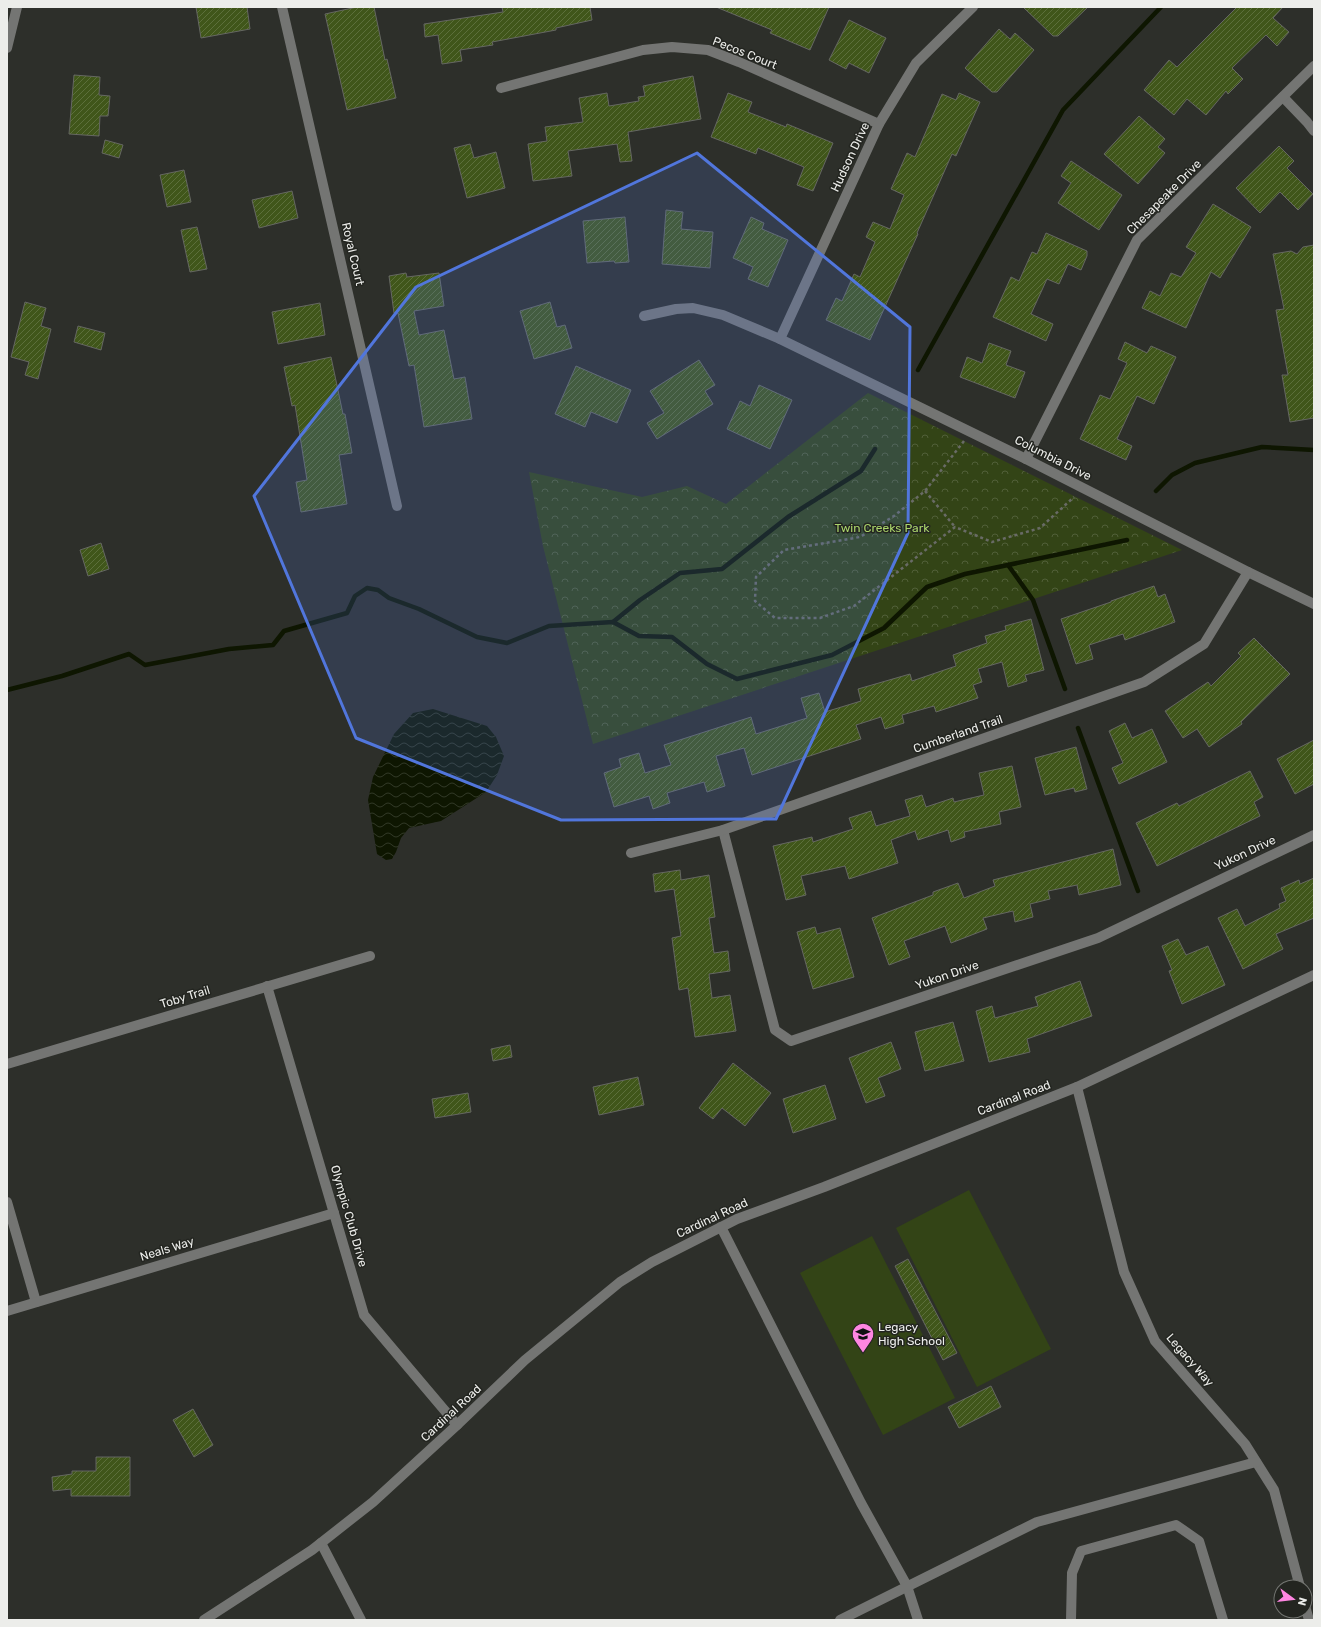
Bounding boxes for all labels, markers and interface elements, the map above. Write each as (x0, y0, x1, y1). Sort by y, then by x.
street label: Pecos Court (711, 34, 780, 72)
street label: Hudson Drive (828, 120, 872, 194)
street label: Chesapeake Drive (1124, 157, 1204, 237)
street label: Royal Court (339, 221, 367, 287)
street label: Columbia Drive (1012, 433, 1094, 483)
park label: Twin Creeks Park (835, 521, 930, 535)
street label: Cumberland Trail (911, 712, 1005, 756)
street label: Yukon Drive (1212, 833, 1278, 873)
street label: Yukon Drive (913, 958, 981, 992)
street label: Toby Trail (158, 983, 212, 1011)
street label: Cardinal Road (975, 1078, 1053, 1118)
street label: Olympic Club Drive (328, 1164, 370, 1269)
street label: Cardinal Road (674, 1195, 750, 1241)
street label: Neals Way (138, 1234, 196, 1264)
place label: Legacy High School (878, 1320, 945, 1348)
school or university icon: Legacy High School (850, 1321, 876, 1354)
street label: Legacy Way (1163, 1331, 1217, 1389)
street label: Cardinal Road (418, 1382, 484, 1444)
north arrow (1273, 1579, 1313, 1619)
text: N (1295, 1596, 1309, 1607)

